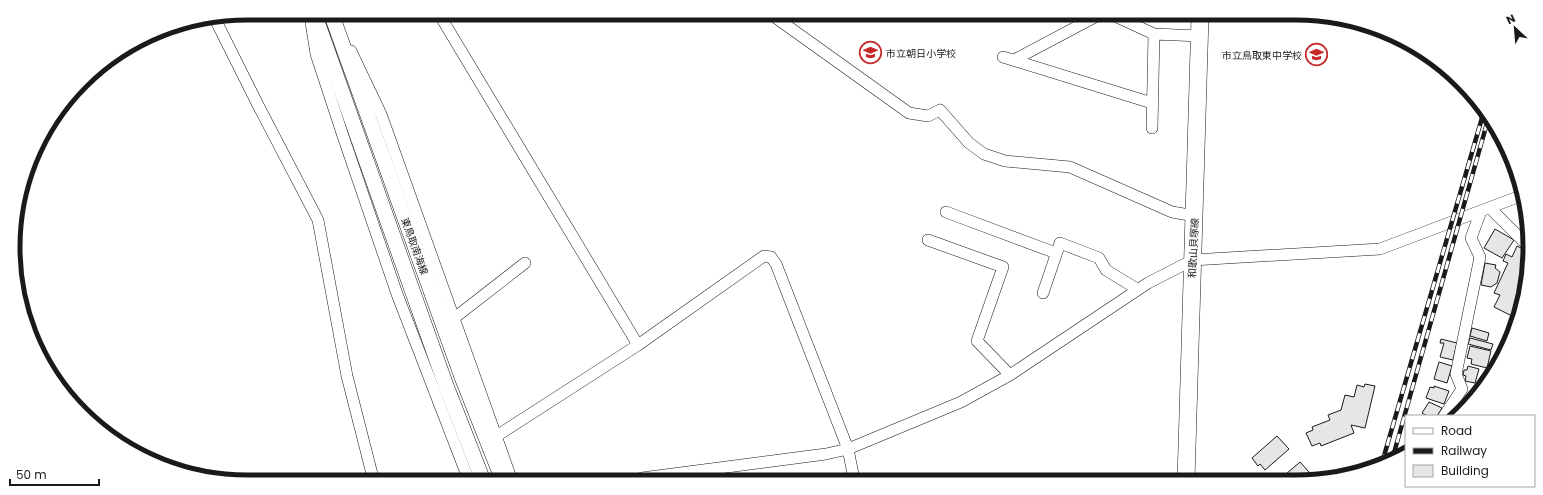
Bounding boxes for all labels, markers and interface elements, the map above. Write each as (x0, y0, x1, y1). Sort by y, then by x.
north arrow (1495, 8, 1535, 48)
text: N (1503, 10, 1518, 28)
school or university icon: 市立朝日小学校 (857, 40, 883, 66)
school or university icon: 市立鳥取東中学校 (1304, 42, 1330, 68)
place label: 市立朝日小学校 (886, 46, 956, 61)
place label: 市立鳥取東中学校 (1222, 48, 1302, 63)
street label: 東鳥取南海線 (397, 215, 432, 277)
street label: 和歌山貝塚線 (1184, 218, 1203, 278)
legend (1405, 415, 1535, 487)
text: Road (1441, 422, 1472, 439)
text: Railway (1441, 442, 1487, 459)
scale bar (10, 461, 99, 487)
text: Building (1441, 462, 1489, 479)
text: 50 m (16, 466, 47, 483)

